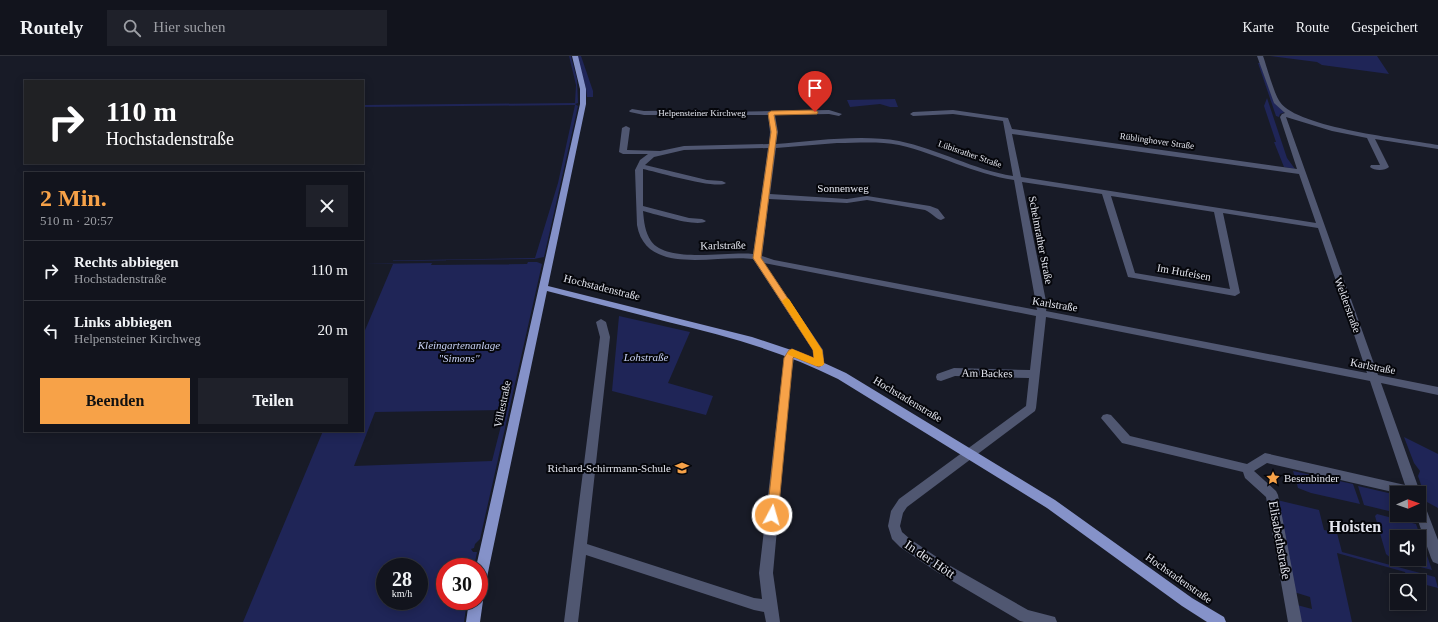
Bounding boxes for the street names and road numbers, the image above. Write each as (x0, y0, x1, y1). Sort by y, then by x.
street label: Helpensteiner Kirchweg (658, 108, 746, 118)
street label: Rüblinghover Straße (1119, 131, 1195, 151)
street label: Lübisrather Straße (937, 138, 1003, 170)
street label: Sonnenweg (817, 182, 869, 194)
street label: Schelmrather Straße (1027, 195, 1055, 285)
street label: Karlstraße (700, 239, 746, 251)
street label: Im Hufeisen (1156, 261, 1212, 283)
street label: Hochstadenstraße (563, 272, 641, 302)
street label: Welderstraße (1332, 276, 1364, 334)
street label: Karlstraße (1031, 294, 1079, 314)
street label: Karlstraße (1349, 356, 1397, 376)
street label: Am Backes (961, 367, 1013, 379)
street label: Hochstadenstraße (871, 374, 945, 424)
street label: Villestraße (491, 379, 513, 429)
street label: Elisabethstraße (1266, 500, 1294, 581)
street label: In der Hött (902, 537, 958, 581)
street label: Hochstadenstraße (1144, 551, 1215, 605)

